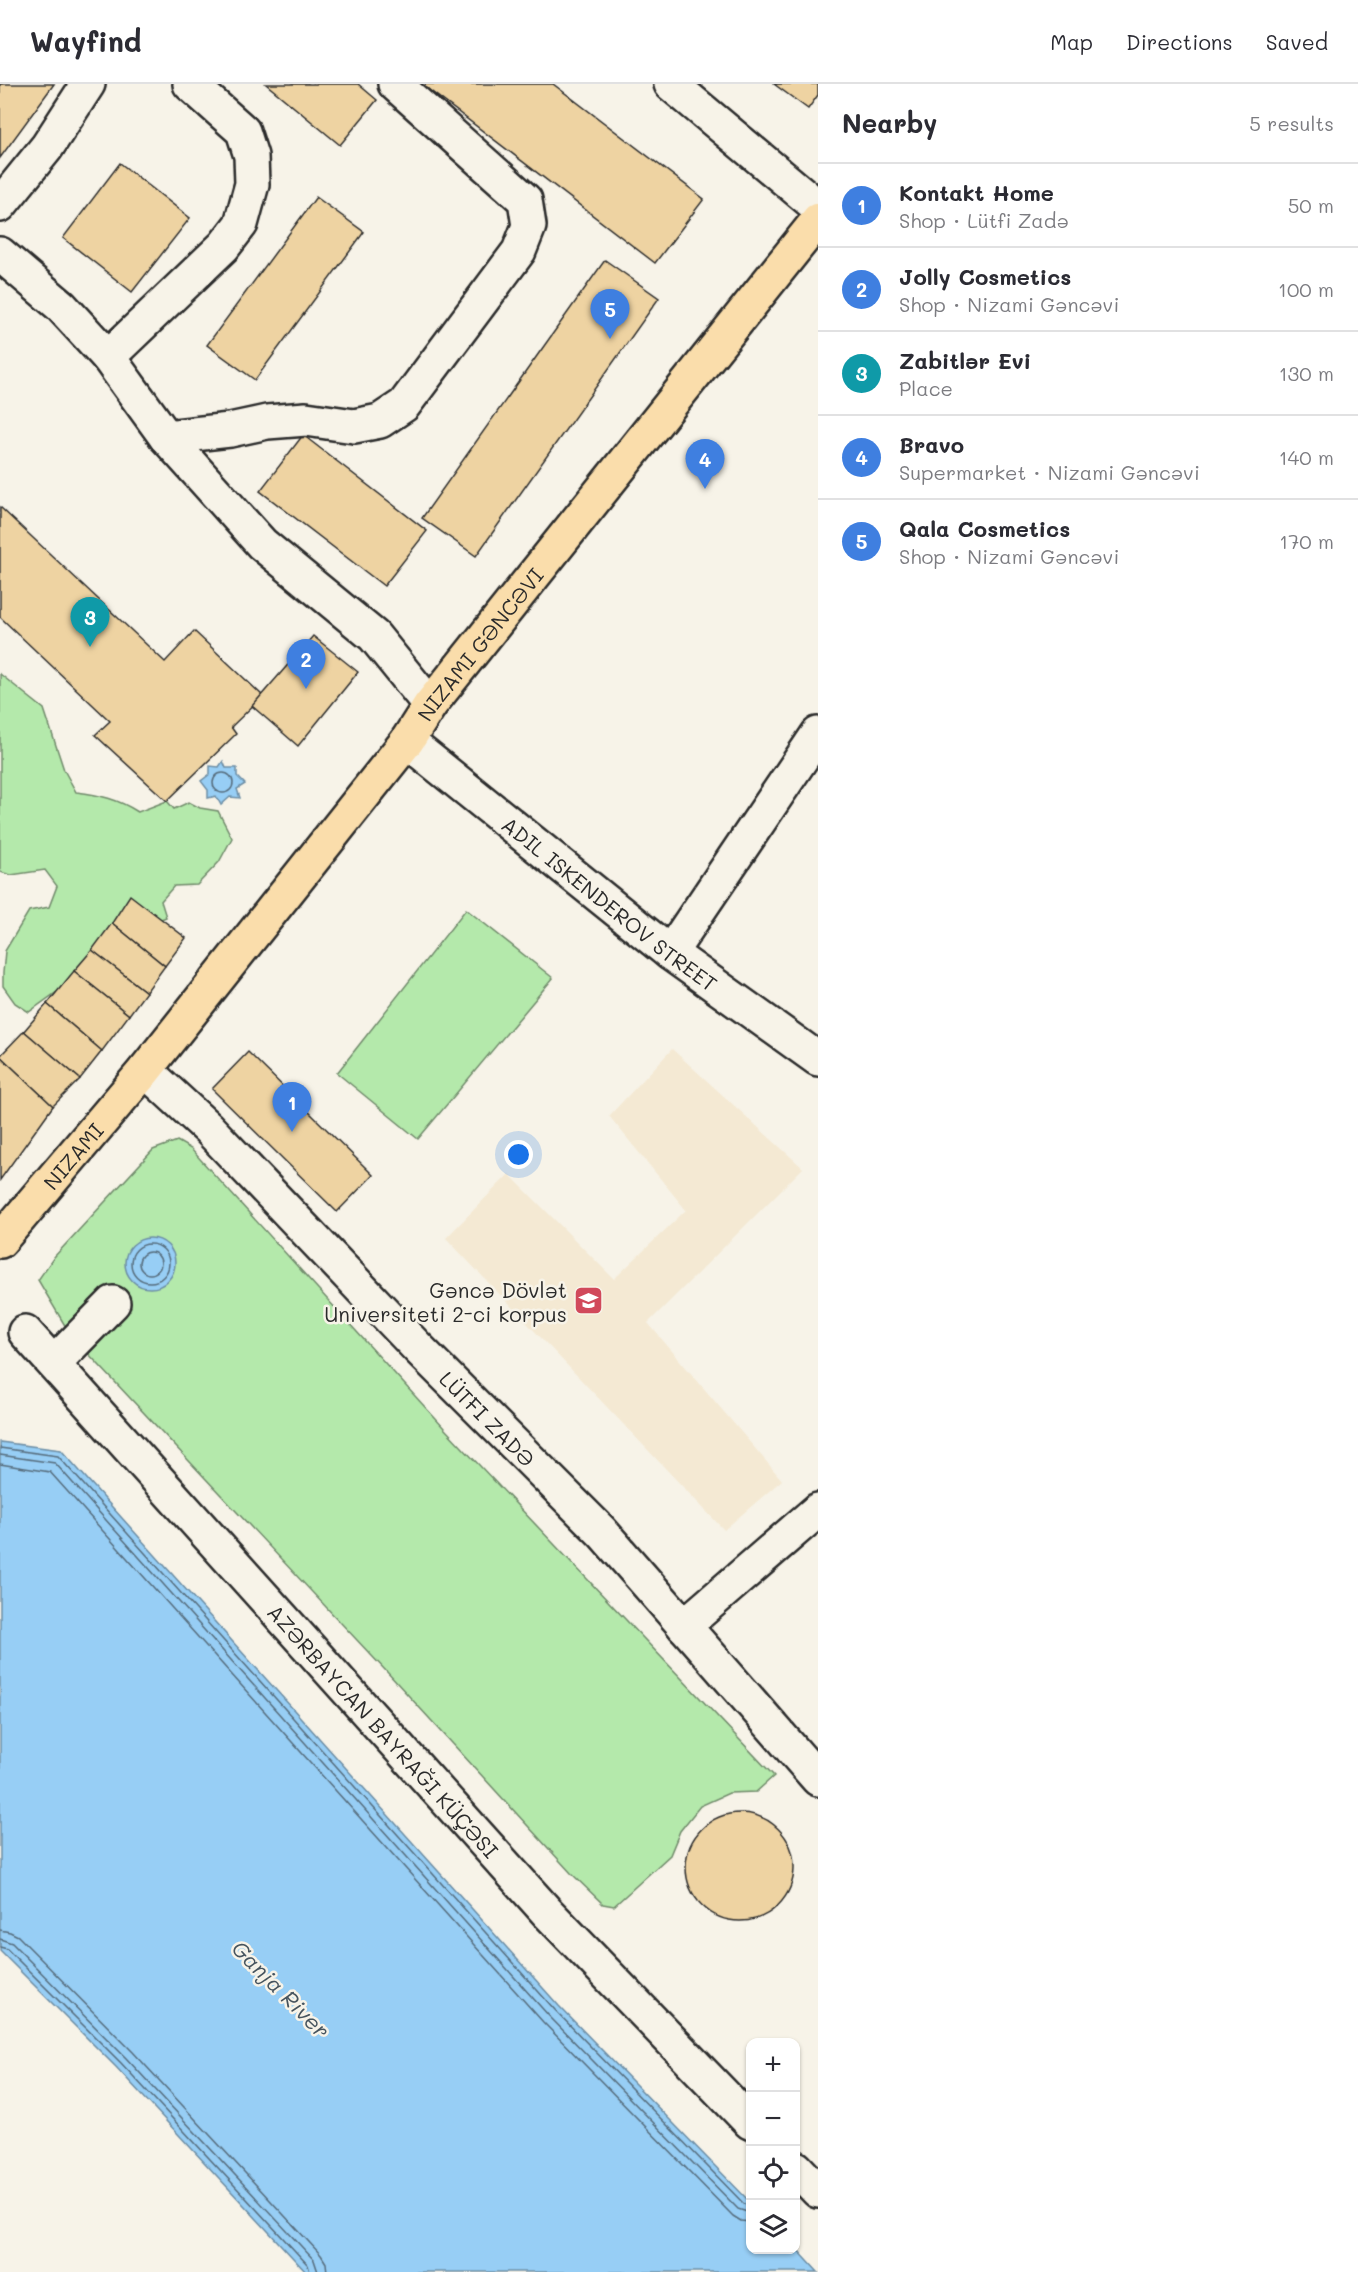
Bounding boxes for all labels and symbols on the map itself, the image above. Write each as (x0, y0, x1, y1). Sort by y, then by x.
pin: 5 (590, 290, 630, 339)
pin: 4 (686, 440, 724, 489)
street label: NIZAMI GƏNCƏVI (410, 562, 548, 725)
pin: 3 (70, 598, 110, 647)
pin: 2 (286, 640, 326, 689)
street label: ADIL ISKENDEROV STREET (497, 810, 723, 996)
pin: 1 (272, 1082, 312, 1132)
street label: NIZAMI (36, 1117, 108, 1195)
your location (504, 1140, 533, 1169)
place label: Gəncə Dövlət Universiteti 2-ci korpus (324, 1276, 567, 1327)
school or university icon: Gəncə Dövlət Universiteti 2-ci korpus (572, 1285, 604, 1317)
street label: LÜTFI ZADƏ (435, 1365, 542, 1472)
street label: AZƏRBAYCAN BAYRAĞI KÜÇƏSI (262, 1598, 505, 1863)
water label: Ganja River (226, 1934, 336, 2044)

